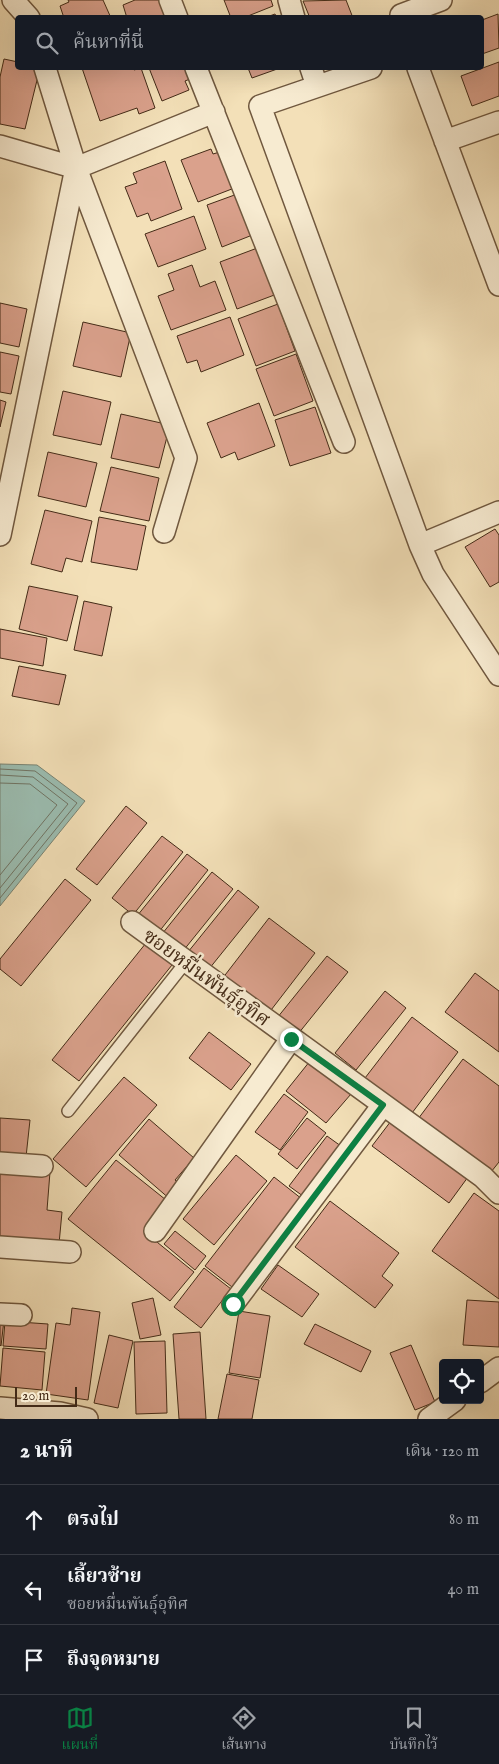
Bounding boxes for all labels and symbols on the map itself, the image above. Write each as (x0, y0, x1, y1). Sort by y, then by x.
street label: ซอยหมื่นพันธุ์อุทิศ (138, 920, 277, 1033)
route end (280, 1028, 303, 1051)
route start (222, 1293, 245, 1316)
scale bar (15, 1384, 78, 1407)

